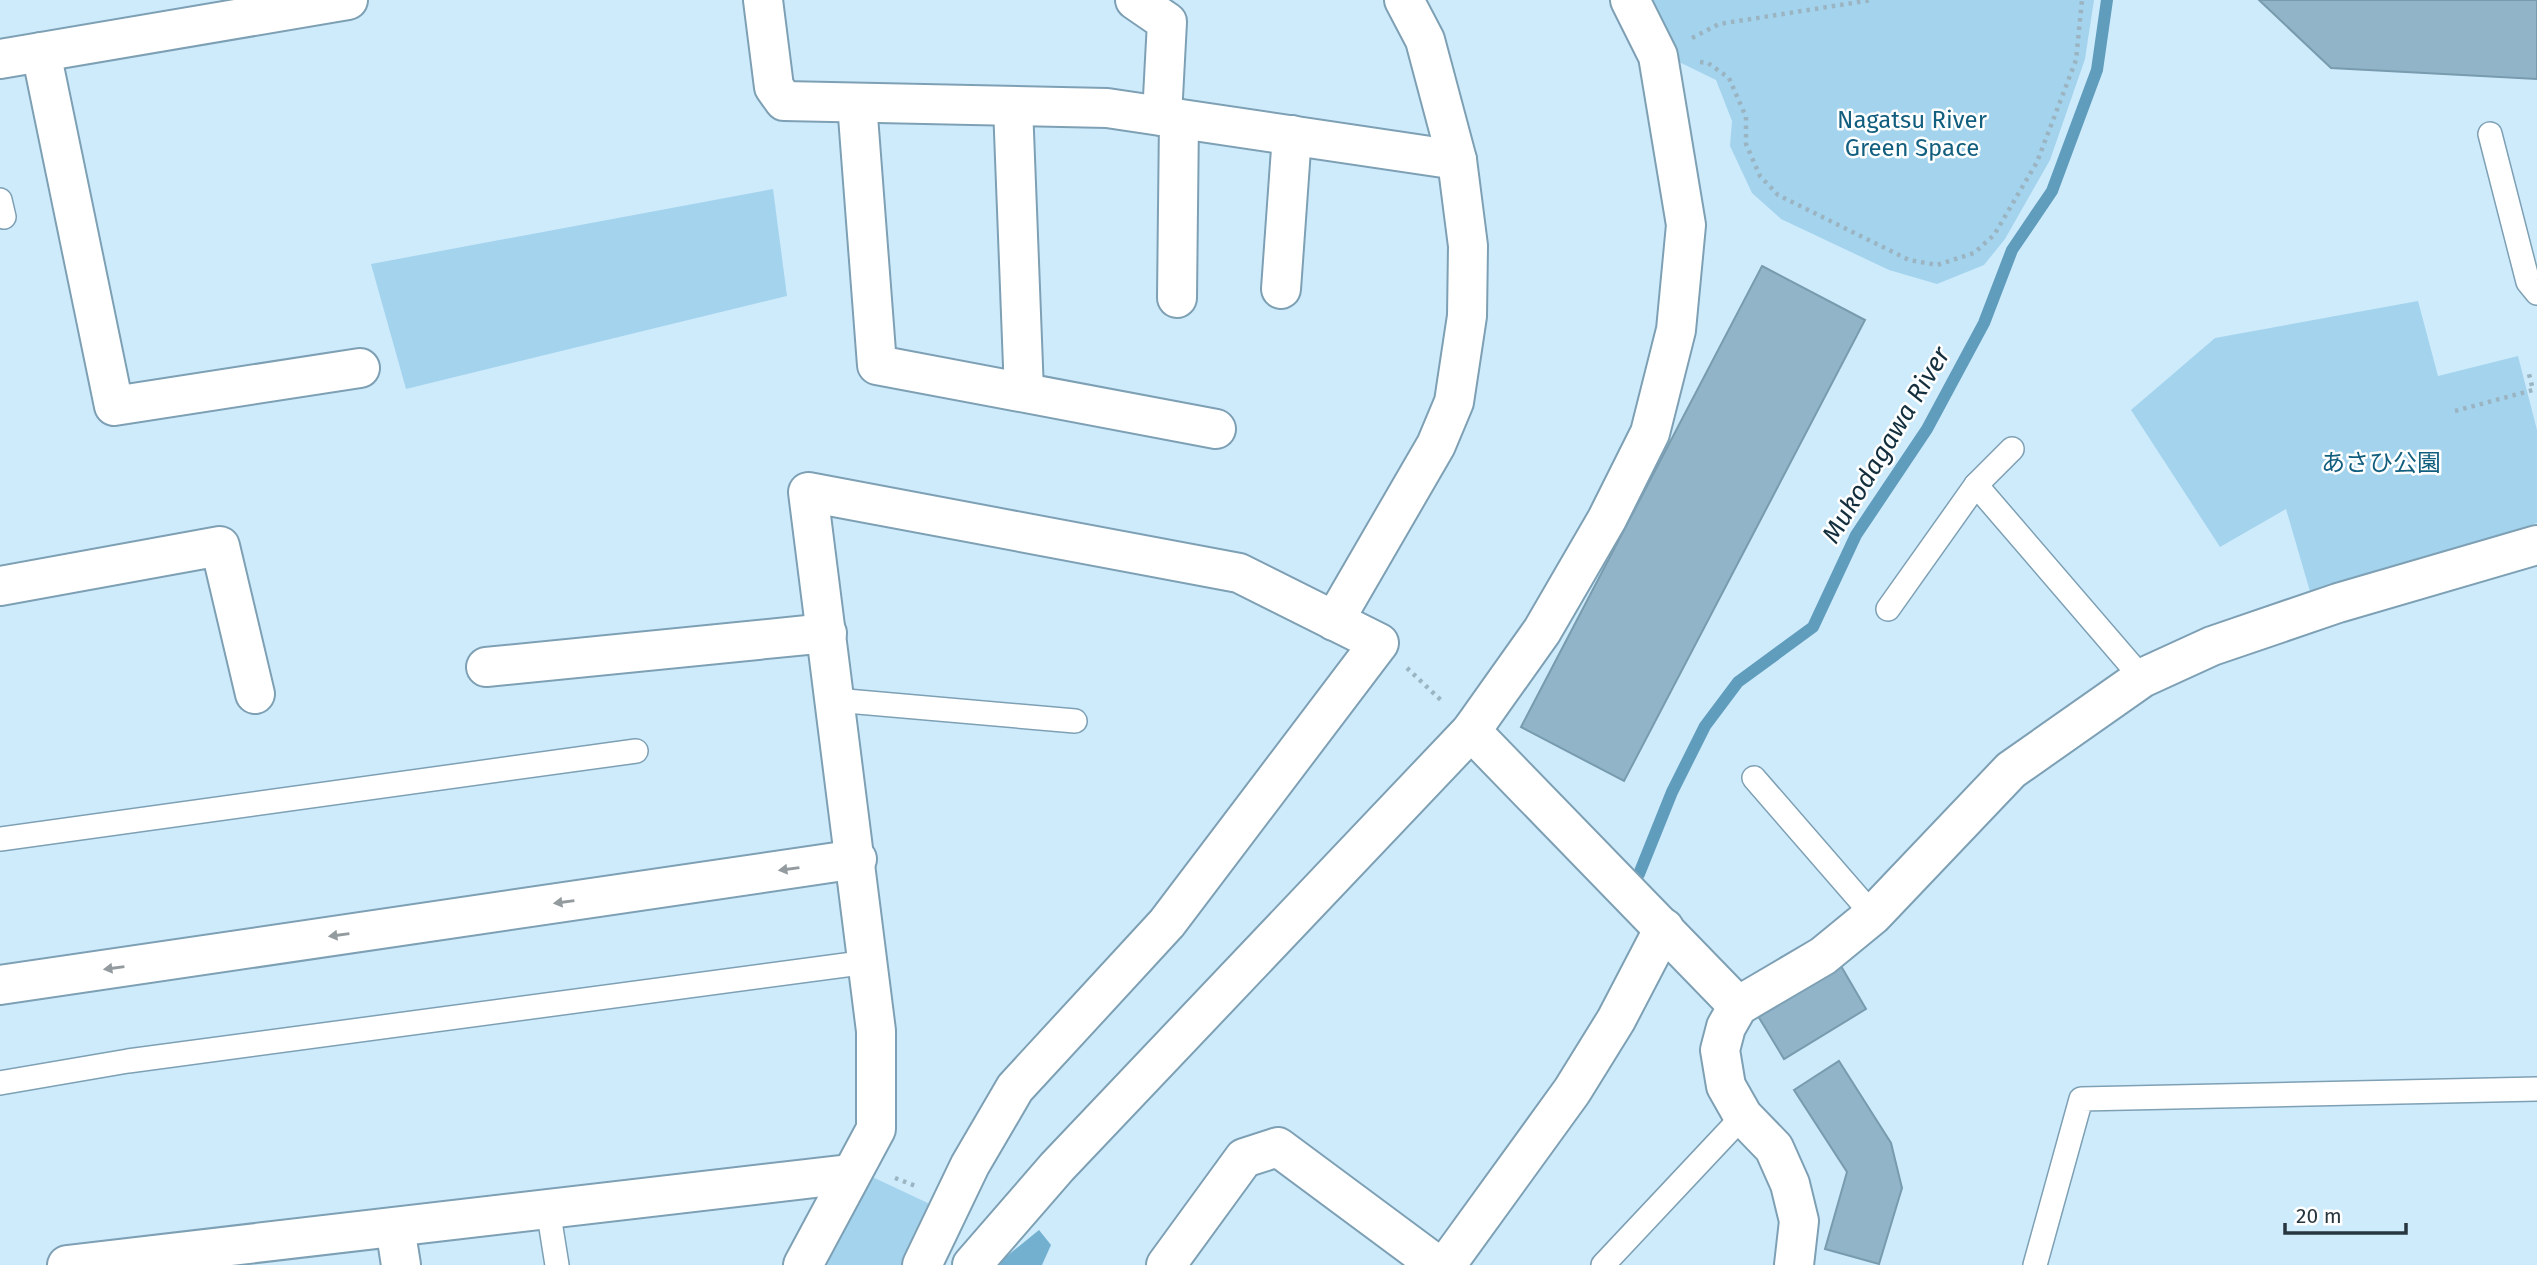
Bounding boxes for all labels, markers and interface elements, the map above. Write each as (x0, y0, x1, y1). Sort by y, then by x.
park label: Nagatsu River Green Space (1837, 106, 1988, 162)
water label: Mukodagawa River (1815, 341, 1957, 549)
park label: あさひ公園 (2321, 449, 2441, 477)
one-way arrow (778, 864, 800, 875)
one-way arrow (553, 897, 575, 908)
one-way arrow (328, 930, 350, 941)
one-way arrow (103, 963, 125, 974)
scale bar (2285, 1192, 2406, 1236)
text: 20 m (2296, 1203, 2342, 1229)

